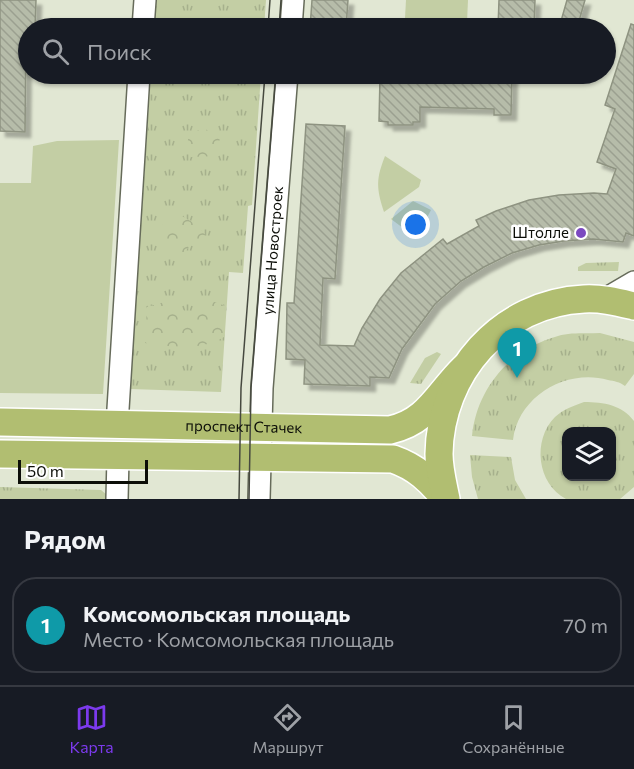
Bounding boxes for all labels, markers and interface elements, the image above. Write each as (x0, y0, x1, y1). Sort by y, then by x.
search box (18, 18, 616, 84)
icon: search (39, 35, 72, 68)
text: Поиск (87, 38, 152, 65)
street label: улица Новостроек (258, 185, 286, 316)
your location (401, 210, 430, 239)
place label: Штолле (512, 223, 569, 241)
marker: Штолле (574, 226, 588, 240)
pin: 1 (498, 328, 536, 378)
street label: проспект Стачек (185, 416, 303, 436)
map controls (562, 427, 616, 481)
button: layers (562, 427, 616, 481)
scale bar (18, 457, 148, 484)
text: 50 m (27, 461, 64, 480)
text: Рядом (24, 523, 106, 554)
text: Комсомольская площадь (83, 600, 350, 627)
text: 1 (41, 613, 50, 637)
text: 70 m (563, 613, 608, 637)
text: Место · Комсомольская площадь (83, 627, 394, 651)
tab: Карта (69, 701, 114, 756)
tab: Маршрут (252, 701, 324, 756)
tab: Сохранённые (462, 701, 565, 756)

